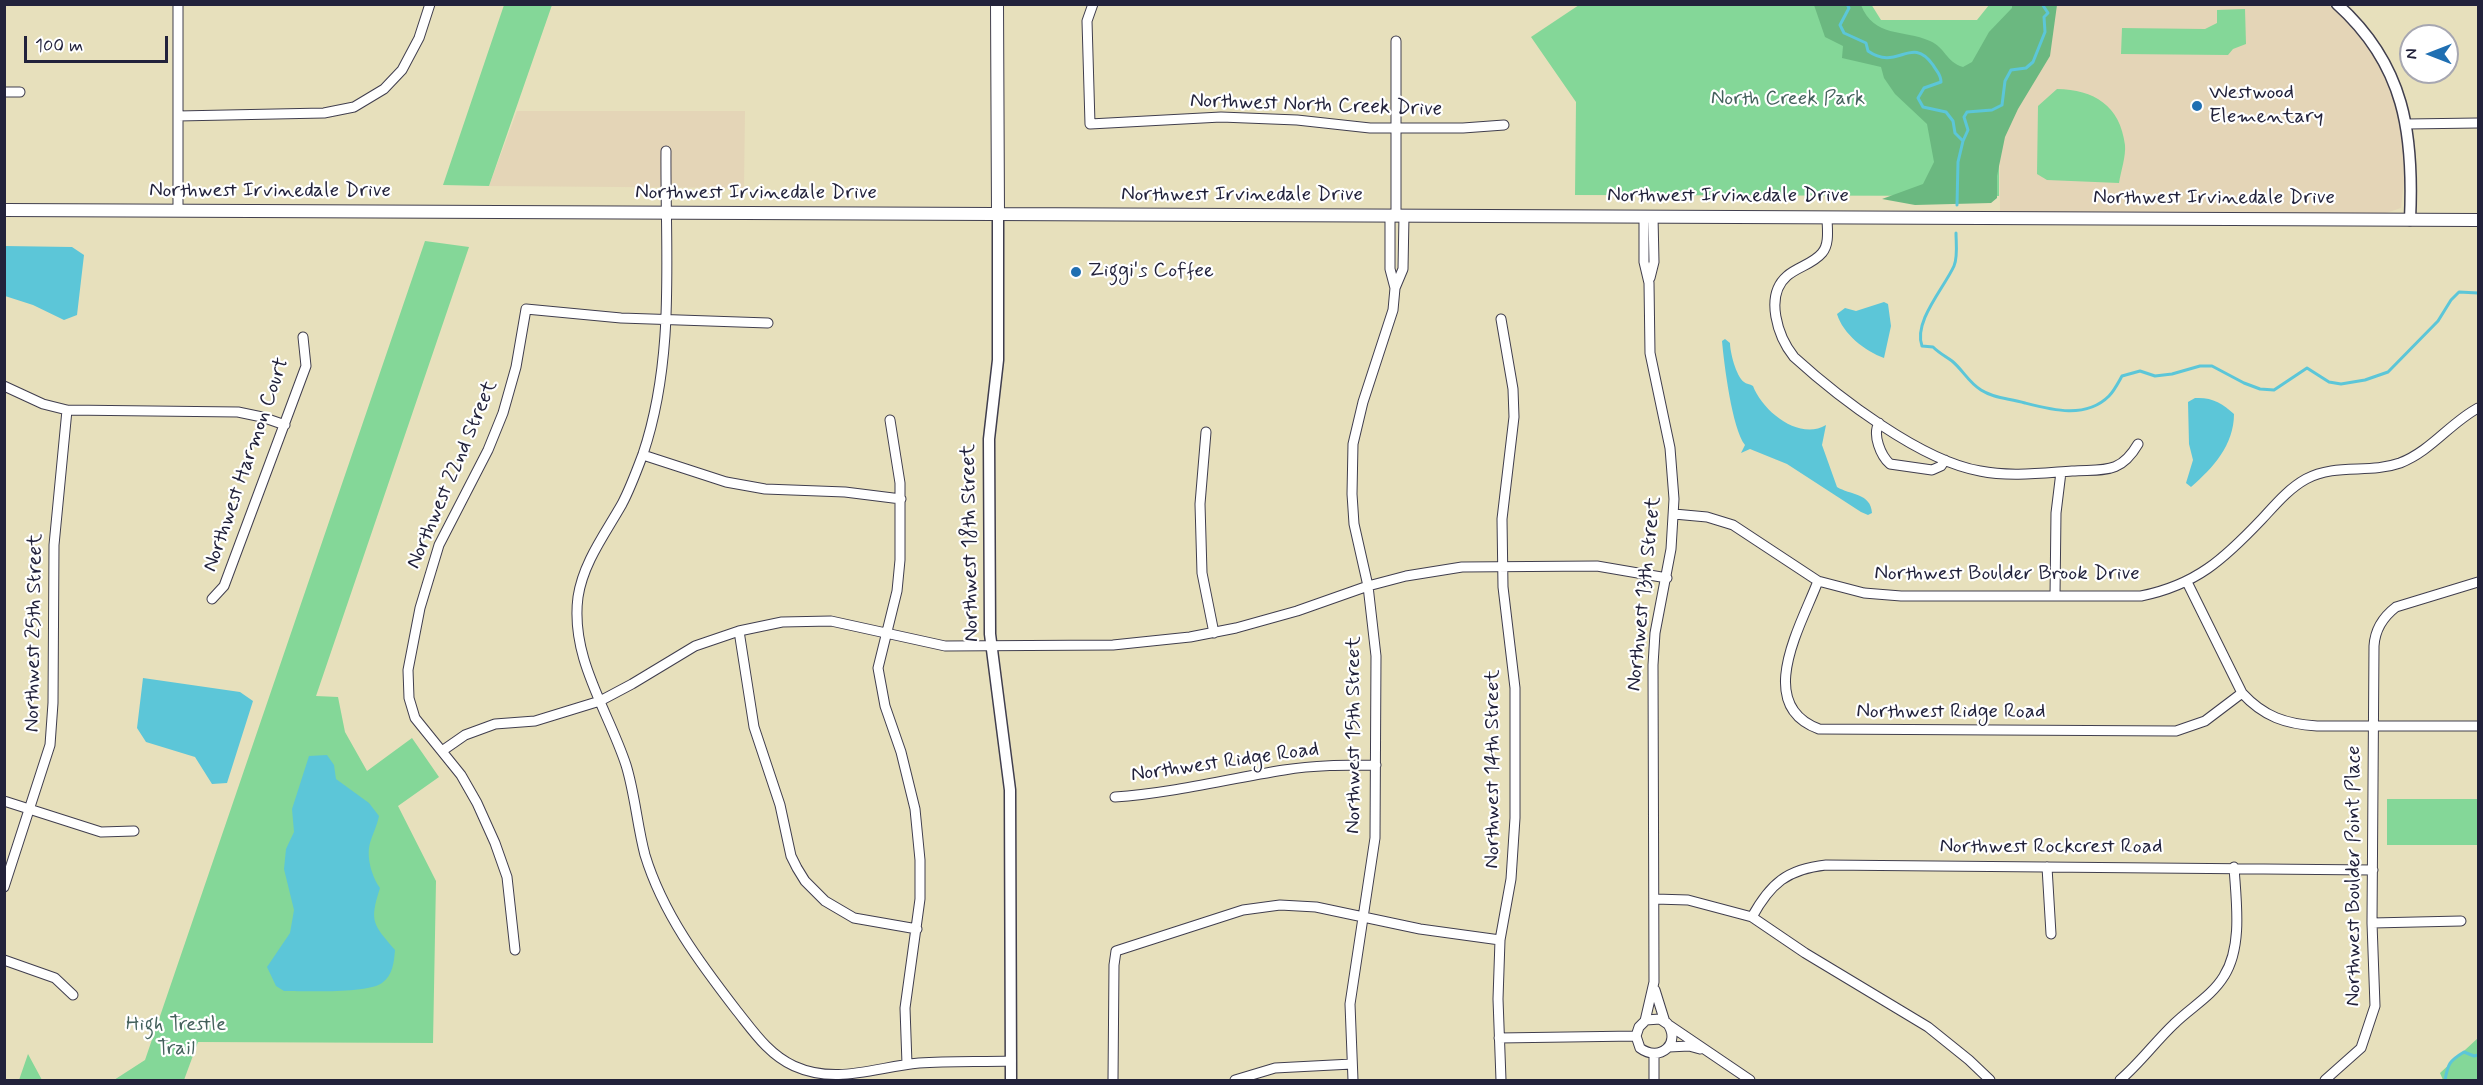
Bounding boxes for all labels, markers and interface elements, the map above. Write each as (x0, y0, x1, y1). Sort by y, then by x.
scale bar (27, 24, 171, 62)
north arrow (2399, 24, 2459, 84)
text: 100 m (35, 34, 83, 58)
text: N (2402, 49, 2423, 59)
place label: Westwood Elementary (2209, 81, 2323, 131)
park label: North Creek Park (1711, 87, 1865, 113)
street label: Northwest North Creek Drive (1189, 89, 1443, 123)
marker: Westwood Elementary (2190, 99, 2204, 113)
street label: Northwest Irvinedale Drive (149, 179, 391, 205)
street label: Northwest Irvinedale Drive (635, 181, 877, 207)
street label: Northwest Irvinedale Drive (1121, 183, 1363, 209)
street label: Northwest Irvinedale Drive (1607, 184, 1849, 210)
street label: Northwest Irvinedale Drive (2093, 186, 2335, 212)
place label: Ziggi's Coffee (1088, 259, 1214, 285)
marker: Ziggi's Coffee (1069, 265, 1083, 279)
street label: Northwest Harmon Court (198, 355, 296, 575)
street label: Northwest 22nd Street (402, 377, 504, 573)
street label: Northwest 18th Street (957, 444, 985, 642)
street label: Northwest 13th Street (1622, 495, 1668, 693)
street label: Northwest 25th Street (21, 533, 49, 733)
street label: Northwest Boulder Brook Drive (1874, 562, 2140, 588)
street label: Northwest 15th Street (1342, 636, 1368, 834)
street label: Northwest 14th Street (1481, 669, 1507, 869)
street label: Northwest Ridge Road (1856, 700, 2046, 726)
street label: Northwest Ridge Road (1129, 737, 1321, 789)
street label: Northwest Boulder Point Place (2342, 745, 2368, 1007)
street label: Northwest Rockcrest Road (1940, 835, 2162, 861)
park label: High Trestle Trail (126, 1013, 226, 1063)

